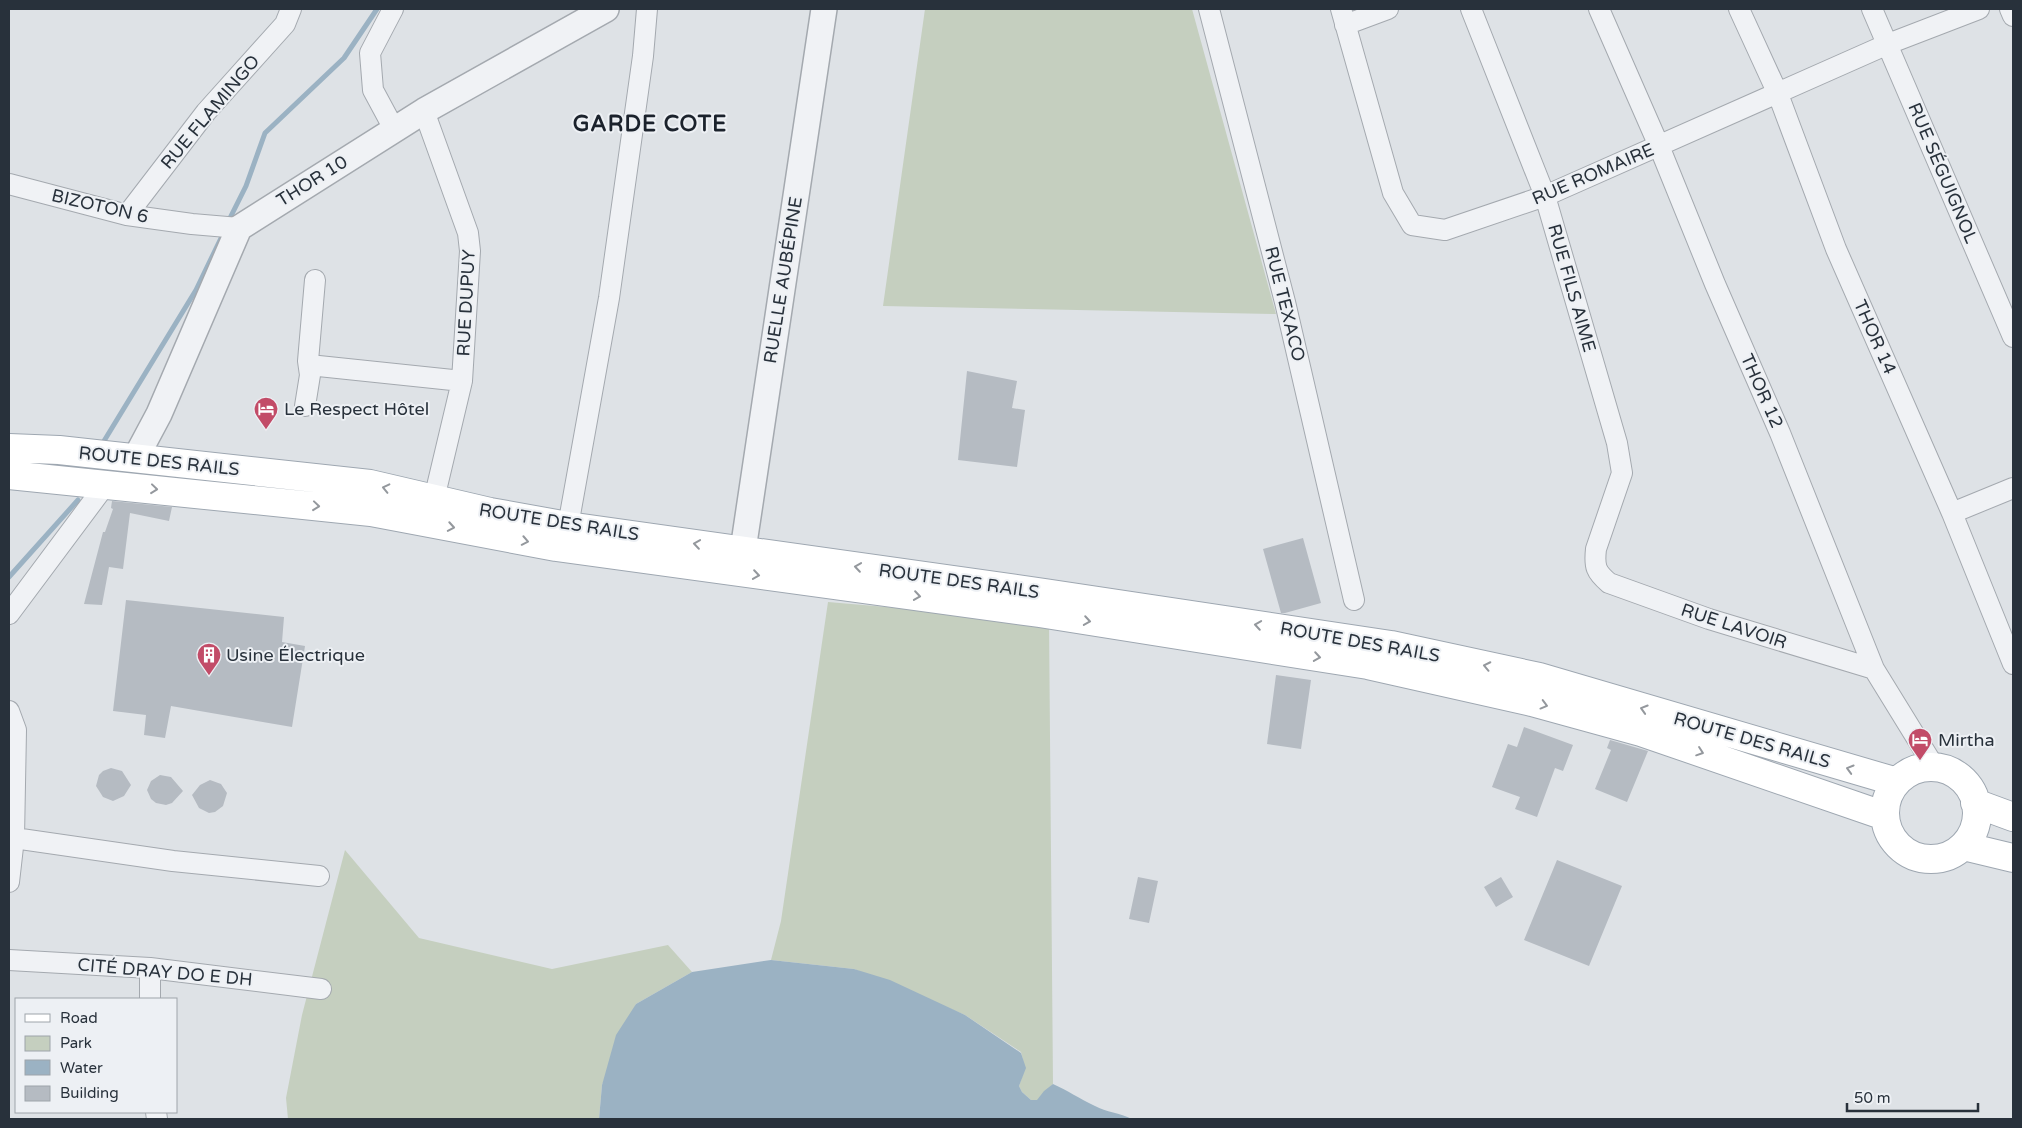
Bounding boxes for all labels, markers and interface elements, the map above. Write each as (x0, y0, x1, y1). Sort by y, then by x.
street label: RUE FLAMINGO (156, 50, 264, 174)
street label: RUE SÉGUIGNOL (1903, 99, 1983, 247)
district label: GARDE COTE (573, 111, 727, 137)
street label: RUE ROMAIRE (1529, 138, 1657, 210)
street label: THOR 10 (273, 151, 351, 211)
street label: BIZOTON 6 (49, 184, 151, 228)
street label: RUELLE AUBÉPINE (759, 195, 807, 365)
street label: RUE FILS AIME (1543, 221, 1601, 355)
street label: RUE TEXACO (1260, 244, 1310, 364)
street label: RUE DUPUY (452, 248, 480, 357)
street label: THOR 14 (1849, 296, 1901, 378)
street label: THOR 12 (1736, 350, 1788, 432)
hotel icon: Le Respect Hôtel (253, 396, 279, 430)
place label: Le Respect Hôtel (284, 398, 429, 420)
street label: ROUTE DES RAILS (77, 442, 241, 480)
one-way arrow (382, 483, 391, 494)
one-way arrow (151, 484, 159, 495)
street label: ROUTE DES RAILS (477, 498, 641, 546)
one-way arrow (312, 500, 320, 511)
one-way arrow (447, 522, 456, 532)
one-way arrow (521, 536, 530, 546)
one-way arrow (693, 539, 701, 550)
street label: ROUTE DES RAILS (877, 559, 1041, 603)
one-way arrow (854, 562, 862, 573)
one-way arrow (752, 569, 760, 580)
one-way arrow (912, 591, 921, 601)
street label: RUE LAVOIR (1678, 599, 1790, 653)
one-way arrow (1083, 615, 1092, 625)
street label: ROUTE DES RAILS (1278, 617, 1442, 667)
one-way arrow (1254, 620, 1262, 631)
building icon: Usine Électrique (196, 642, 222, 676)
place label: Usine Électrique (226, 644, 365, 666)
one-way arrow (1313, 651, 1321, 662)
one-way arrow (1483, 661, 1492, 672)
one-way arrow (1540, 699, 1549, 710)
one-way arrow (1640, 704, 1648, 714)
street label: ROUTE DES RAILS (1671, 707, 1833, 773)
hotel icon: Mirtha (1907, 727, 1933, 761)
place label: Mirtha (1938, 729, 1995, 751)
one-way arrow (1695, 746, 1704, 756)
one-way arrow (1847, 764, 1855, 774)
street label: CITÉ DRAY DO E DH (77, 953, 253, 991)
legend (15, 998, 178, 1113)
text: Road (60, 1009, 98, 1027)
text: Park (60, 1034, 92, 1052)
text: Water (60, 1059, 103, 1077)
scale bar (1847, 1080, 1978, 1112)
text: Building (60, 1084, 119, 1102)
text: 50 m (1854, 1089, 1891, 1107)

